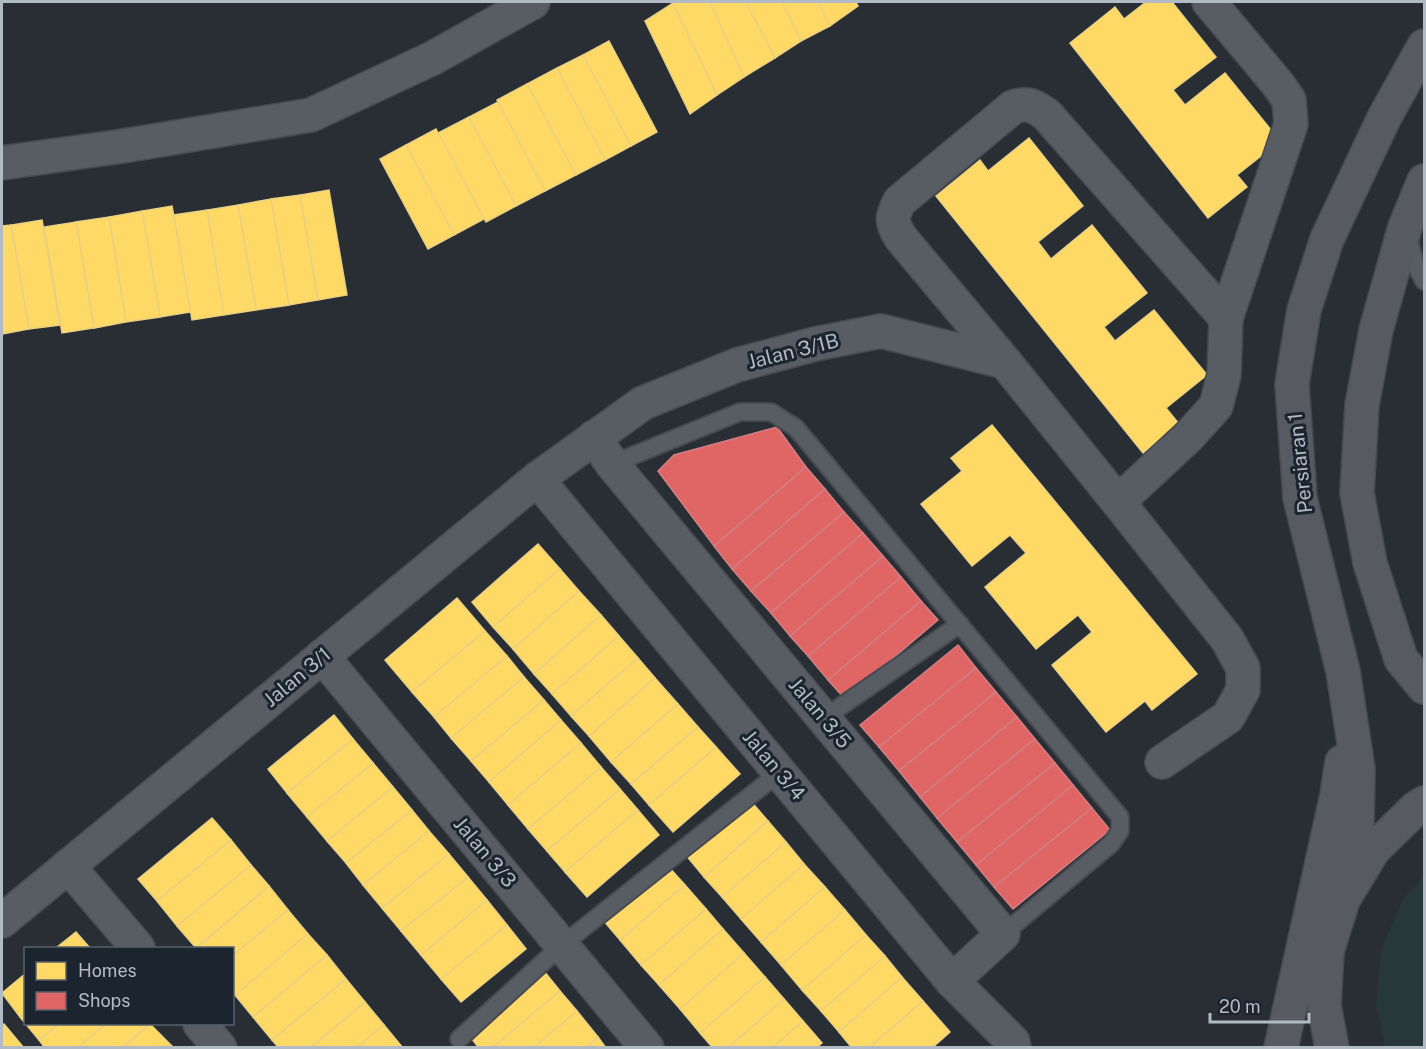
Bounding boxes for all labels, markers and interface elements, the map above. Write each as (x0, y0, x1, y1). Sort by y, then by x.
street label: Jalan 3/1B (745, 328, 841, 374)
street label: Persiaran 1 (1283, 412, 1317, 514)
street label: Jalan 3/1 (259, 642, 335, 712)
street label: Jalan 3/5 (784, 673, 856, 753)
street label: Jalan 3/4 (738, 725, 810, 805)
street label: Jalan 3/3 (449, 812, 521, 892)
legend (24, 947, 234, 1025)
text: Homes (78, 960, 137, 981)
scale bar (1210, 986, 1309, 1024)
text: Shops (78, 990, 130, 1011)
text: 20 m (1219, 996, 1261, 1017)

